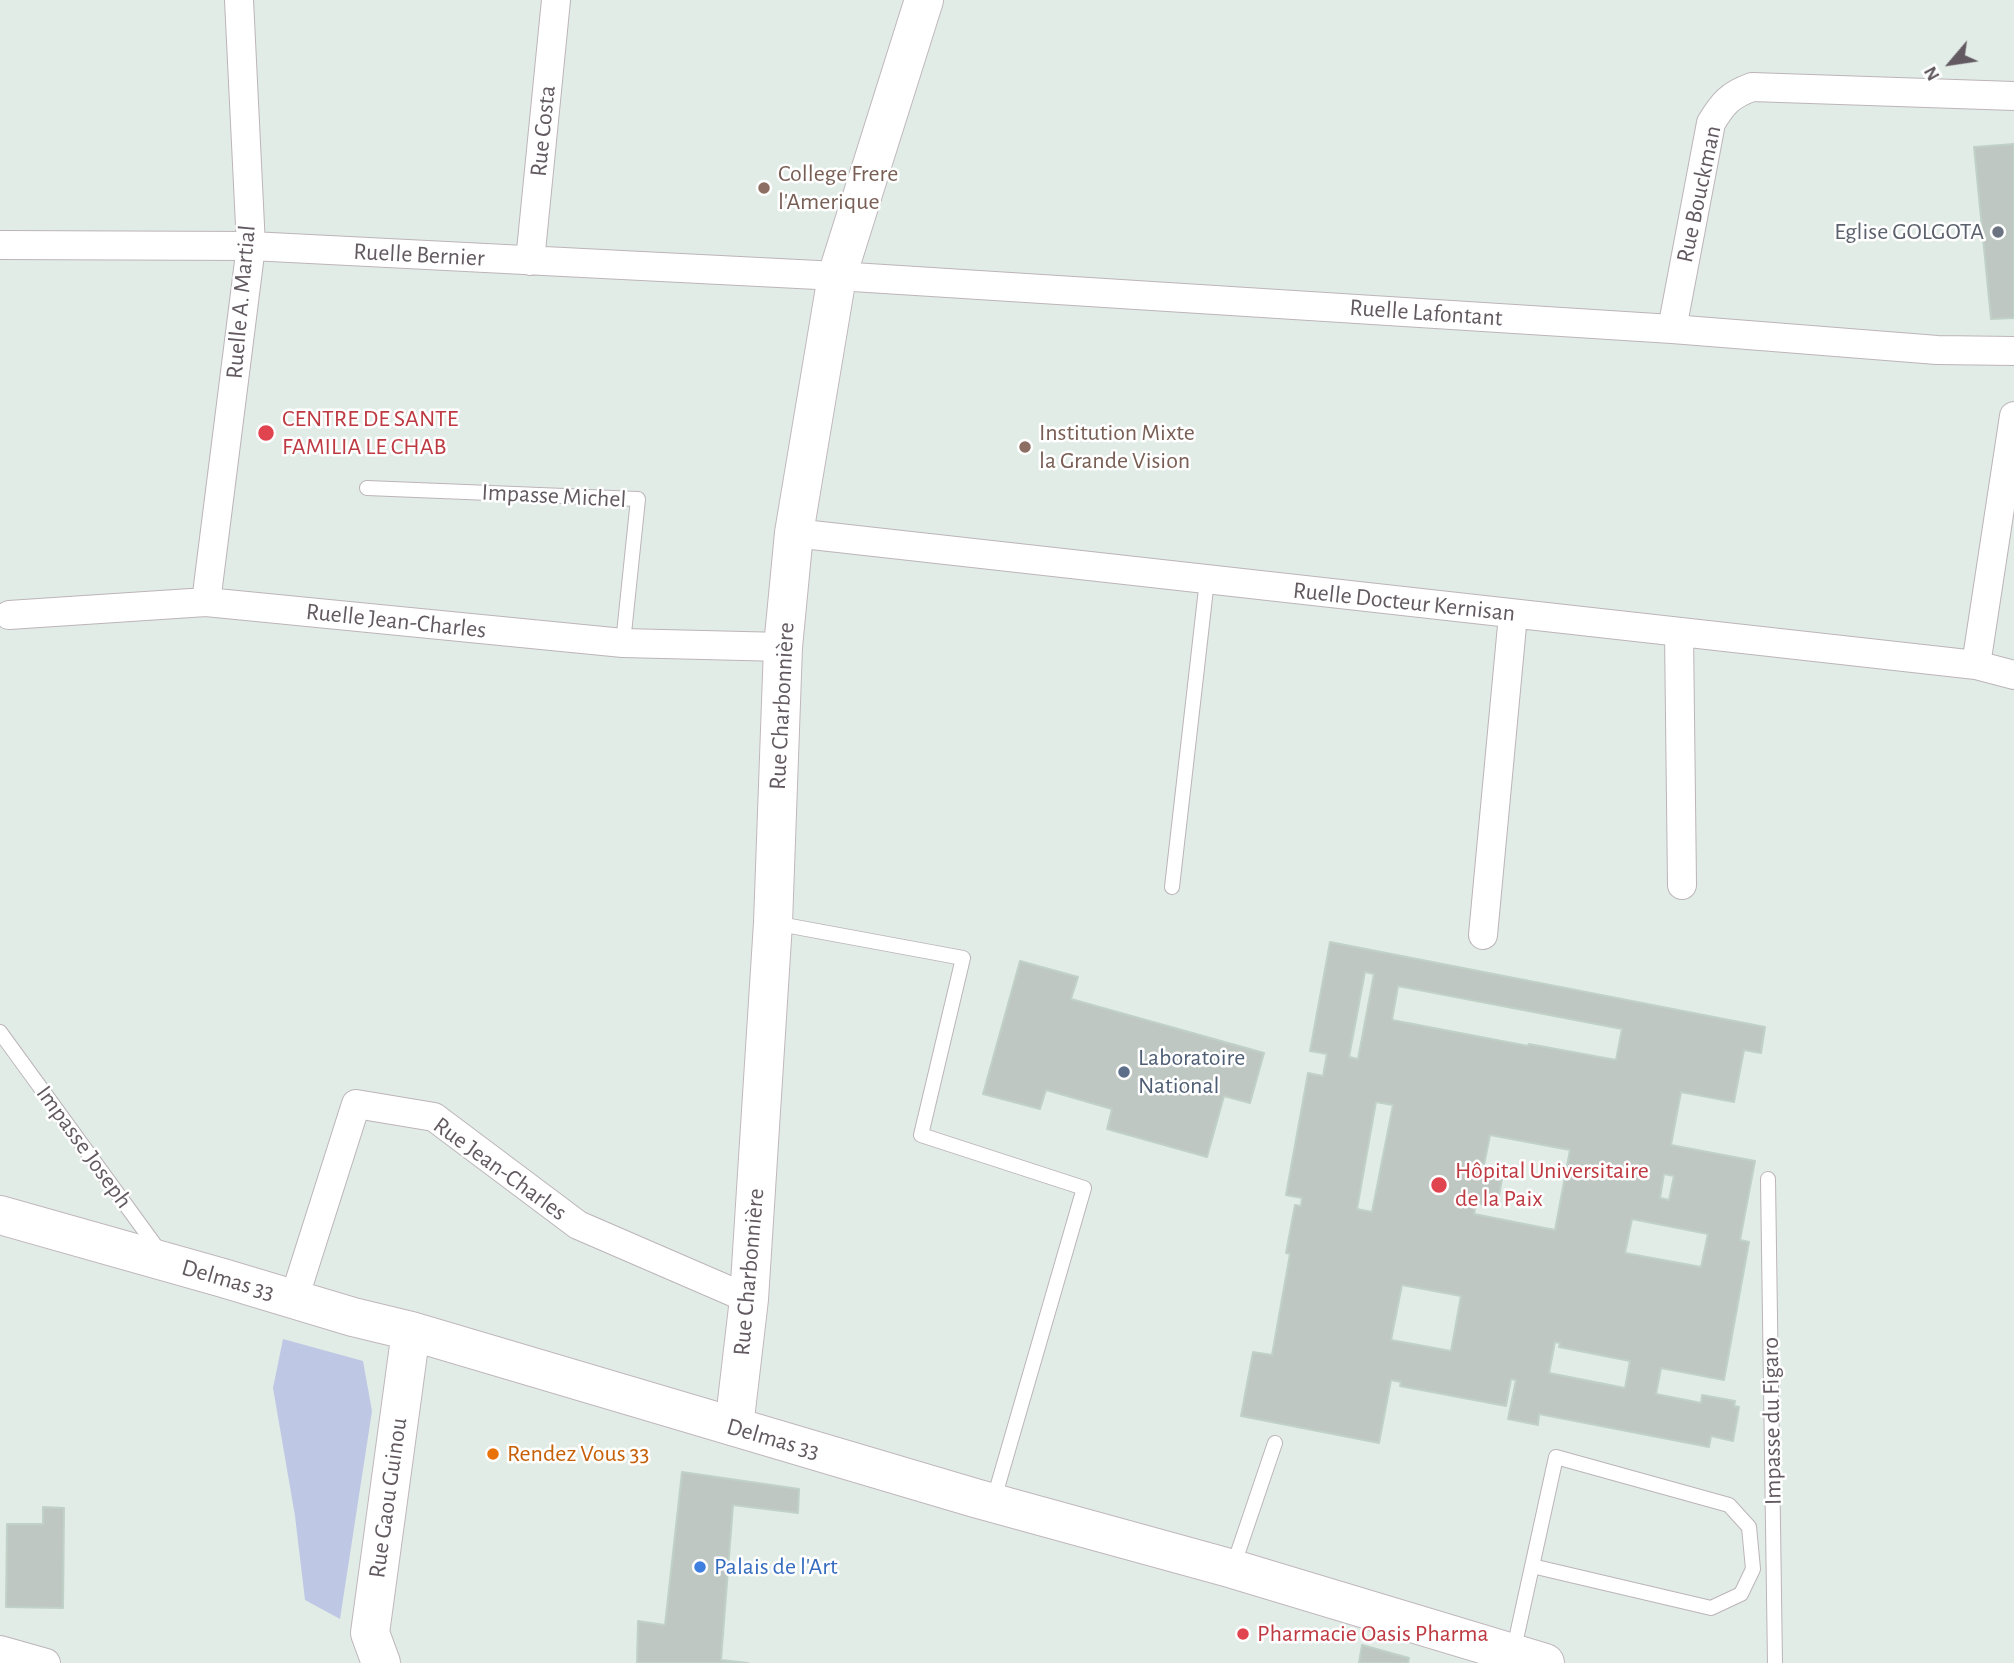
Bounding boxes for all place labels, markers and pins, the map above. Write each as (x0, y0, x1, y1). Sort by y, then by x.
place label: College Frere l'Amerique (778, 160, 898, 216)
marker: College Frere l'Amerique (756, 180, 772, 196)
place label: Eglise GOLGOTA (1834, 218, 1984, 246)
marker: Eglise GOLGOTA (1990, 224, 2006, 240)
place label: CENTRE DE SANTE FAMILIA LE CHAB (282, 405, 458, 461)
place label: Institution Mixte la Grande Vision (1039, 419, 1195, 475)
marker: CENTRE DE SANTE FAMILIA LE CHAB (256, 423, 276, 443)
marker: Institution Mixte la Grande Vision (1017, 439, 1033, 455)
place label: Laboratoire National (1138, 1044, 1245, 1100)
marker: Laboratoire National (1116, 1064, 1132, 1080)
place label: Hôpital Universitaire de la Paix (1455, 1157, 1649, 1213)
marker: Hôpital Universitaire de la Paix (1429, 1175, 1449, 1195)
place label: Rendez Vous 33 (507, 1440, 649, 1468)
marker: Rendez Vous 33 (485, 1446, 501, 1462)
place label: Palais de l'Art (714, 1553, 838, 1581)
marker: Palais de l'Art (692, 1559, 708, 1575)
place label: Pharmacie Oasis Pharma (1257, 1620, 1489, 1648)
marker: Pharmacie Oasis Pharma (1235, 1626, 1251, 1642)

